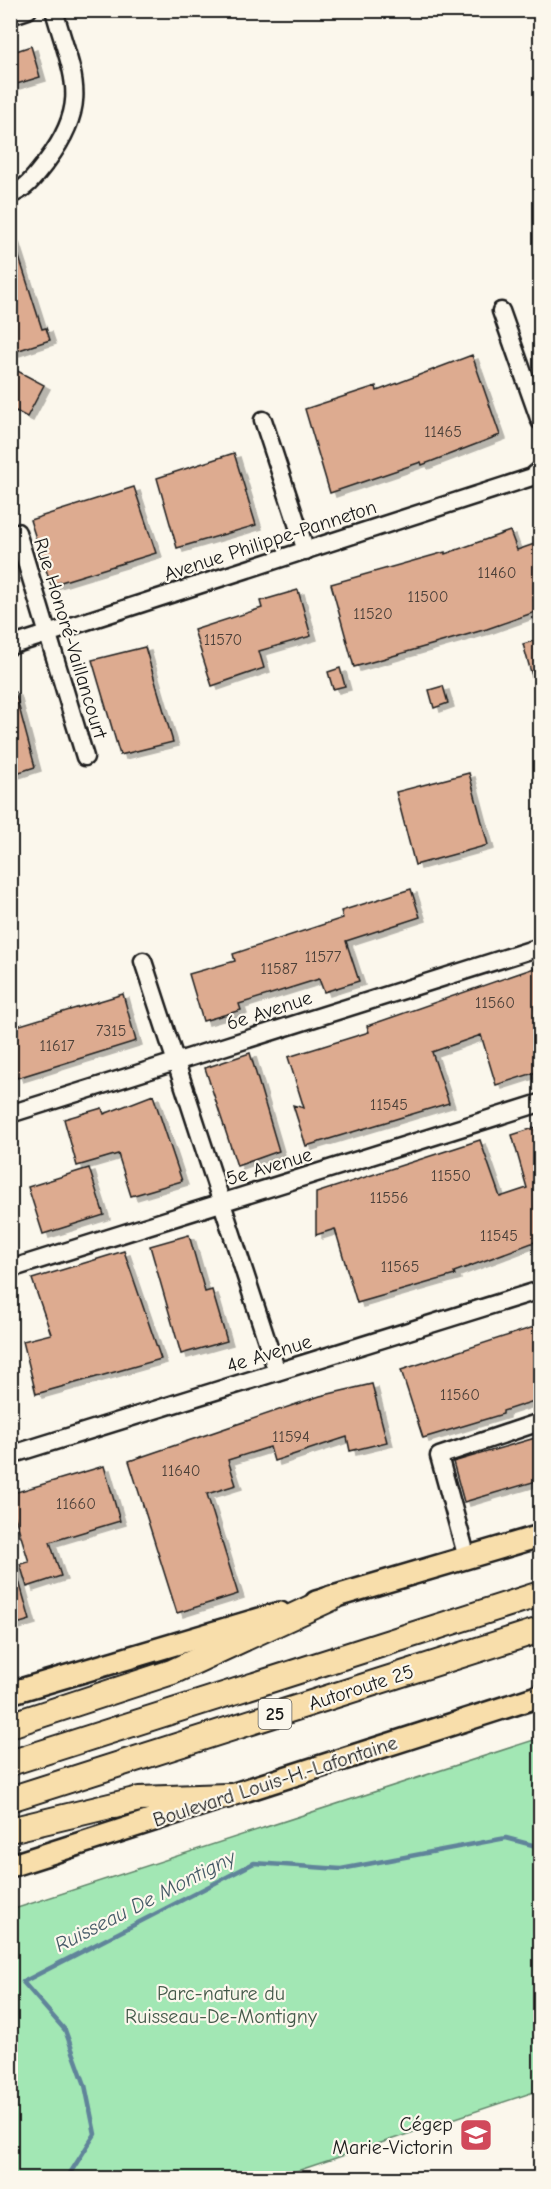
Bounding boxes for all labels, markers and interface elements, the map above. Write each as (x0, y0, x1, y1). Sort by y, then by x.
house number: 11465 (424, 423, 462, 441)
street label: Avenue Philippe-Panneton (161, 495, 379, 586)
street label: Rue Honoré-Vaillancourt (29, 535, 112, 742)
house number: 11460 (478, 564, 516, 582)
house number: 11500 (408, 588, 448, 606)
house number: 11520 (353, 605, 393, 623)
house number: 11570 (204, 631, 242, 649)
house number: 11577 (305, 948, 342, 966)
house number: 11587 (260, 960, 298, 978)
street label: 6e Avenue (224, 986, 315, 1035)
house number: 11560 (475, 994, 515, 1012)
house number: 7315 (96, 1022, 126, 1040)
house number: 11617 (39, 1037, 75, 1055)
house number: 11545 (370, 1096, 408, 1114)
street label: 5e Avenue (223, 1143, 315, 1190)
house number: 11550 (431, 1167, 471, 1185)
house number: 11556 (370, 1189, 408, 1207)
house number: 11545 (480, 1227, 518, 1245)
house number: 11565 (381, 1258, 419, 1276)
street label: 4e Avenue (224, 1330, 314, 1377)
house number: 11560 (440, 1386, 480, 1404)
house number: 11594 (272, 1428, 310, 1446)
house number: 11640 (162, 1462, 200, 1480)
house number: 11660 (56, 1495, 96, 1513)
street label: Autoroute 25 (306, 1660, 417, 1715)
road number: 25 (258, 1699, 292, 1729)
street label: Boulevard Louis-H.-Lafontaine (150, 1731, 400, 1832)
water label: Ruisseau De Montigny (51, 1844, 241, 1957)
park label: Parc-nature du Ruisseau-De-Montigny (125, 1982, 317, 2028)
place label: Cégep Marie-Victorin (332, 2113, 453, 2159)
school or university icon: Cégep Marie-Victorin (458, 2117, 494, 2153)

